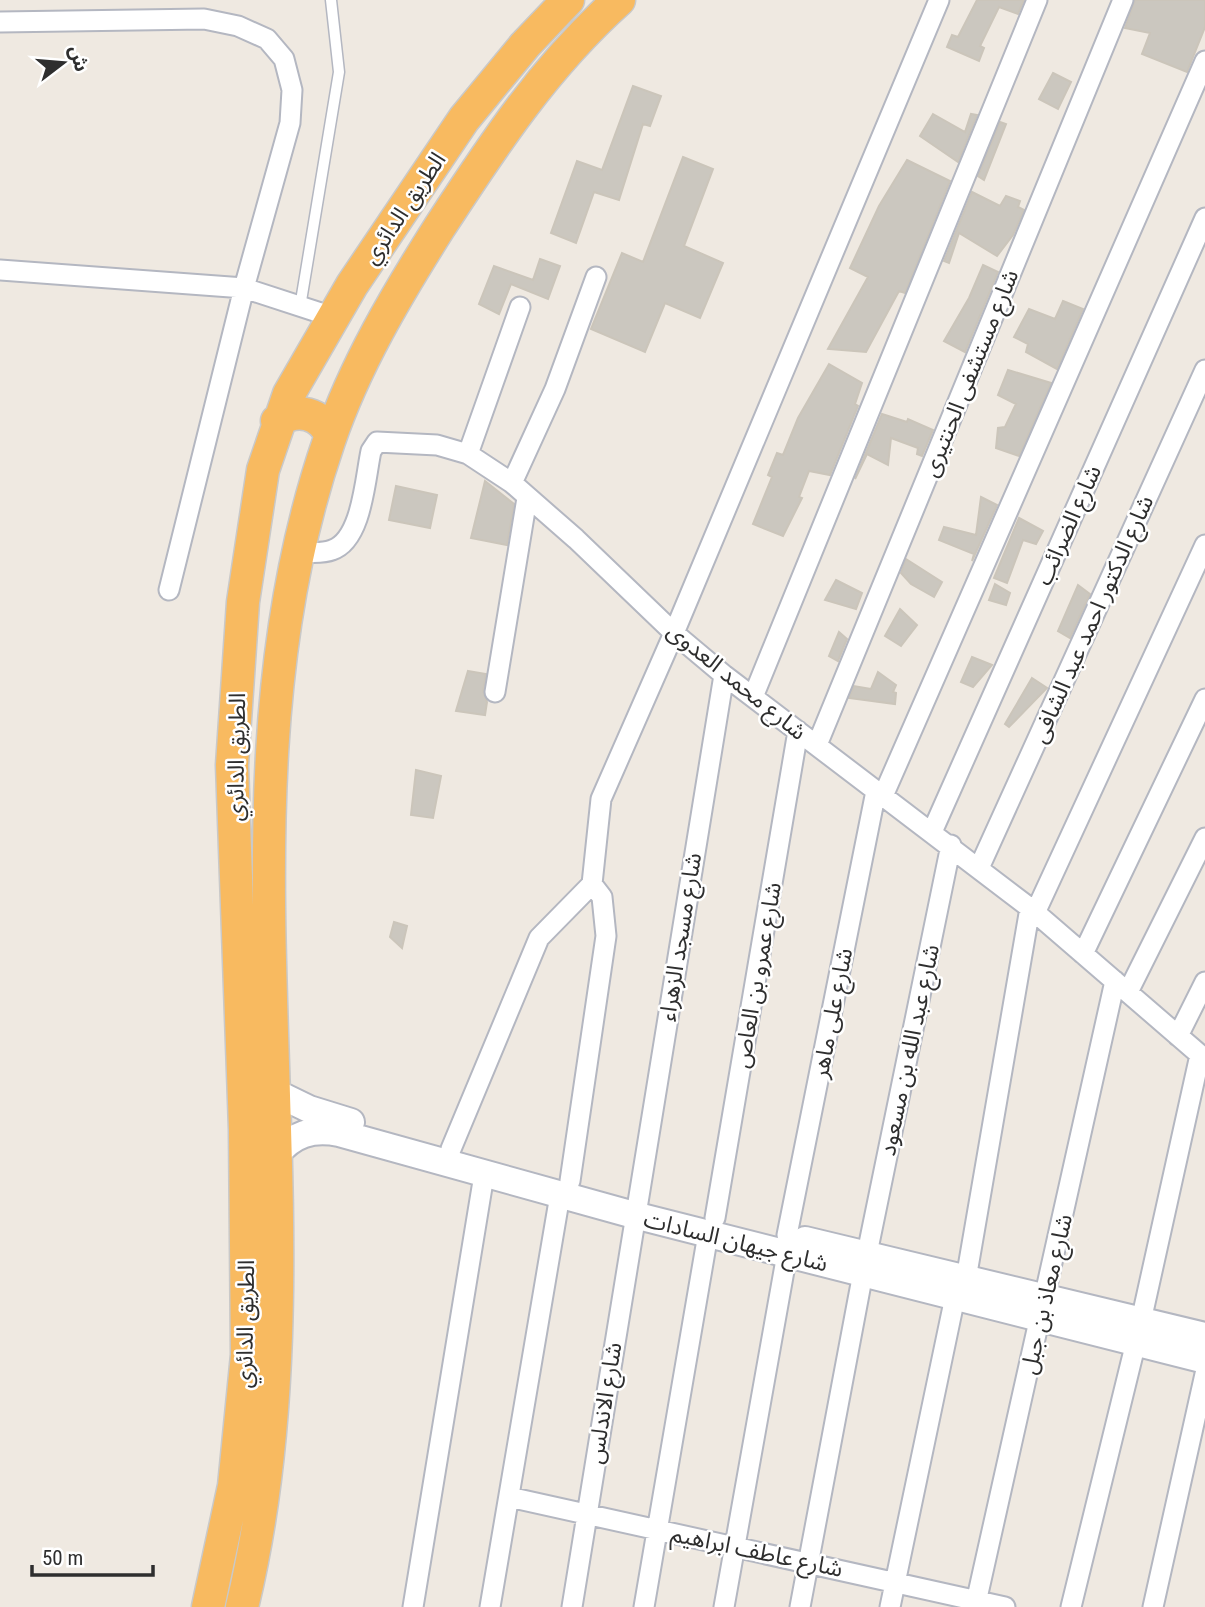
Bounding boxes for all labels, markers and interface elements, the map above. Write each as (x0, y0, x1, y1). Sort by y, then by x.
north arrow (28, 28, 98, 98)
text: ش (64, 43, 94, 74)
street label: الطريق الدائري (357, 147, 454, 271)
street label: شارع مستشفى الحنتيرى (917, 266, 1027, 482)
street label: شارع الضرائب (1030, 461, 1110, 591)
street label: شارع الدكتور احمد عبد الشافى (1026, 491, 1162, 748)
street label: شارع محمد العدوى (660, 617, 812, 748)
street label: الطريق الدائري (222, 692, 254, 822)
street label: شارع مسجد الزهراء (654, 851, 710, 1024)
street label: شارع عمرو بن العاص (728, 880, 790, 1071)
street label: شارع عبد الله بن مسعود (874, 942, 948, 1159)
street label: شارع على ماهر (806, 946, 861, 1082)
street label: شارع جيهان السادات (640, 1206, 831, 1280)
street label: شارع معاذ بن جبل (1015, 1211, 1081, 1378)
street label: الطريق الدائري (231, 1259, 263, 1389)
street label: شارع الاندلس (582, 1340, 630, 1466)
street label: شارع عاطف ابراهيم (668, 1520, 845, 1586)
scale bar (32, 1534, 152, 1578)
text: 50 m (42, 1546, 83, 1570)

